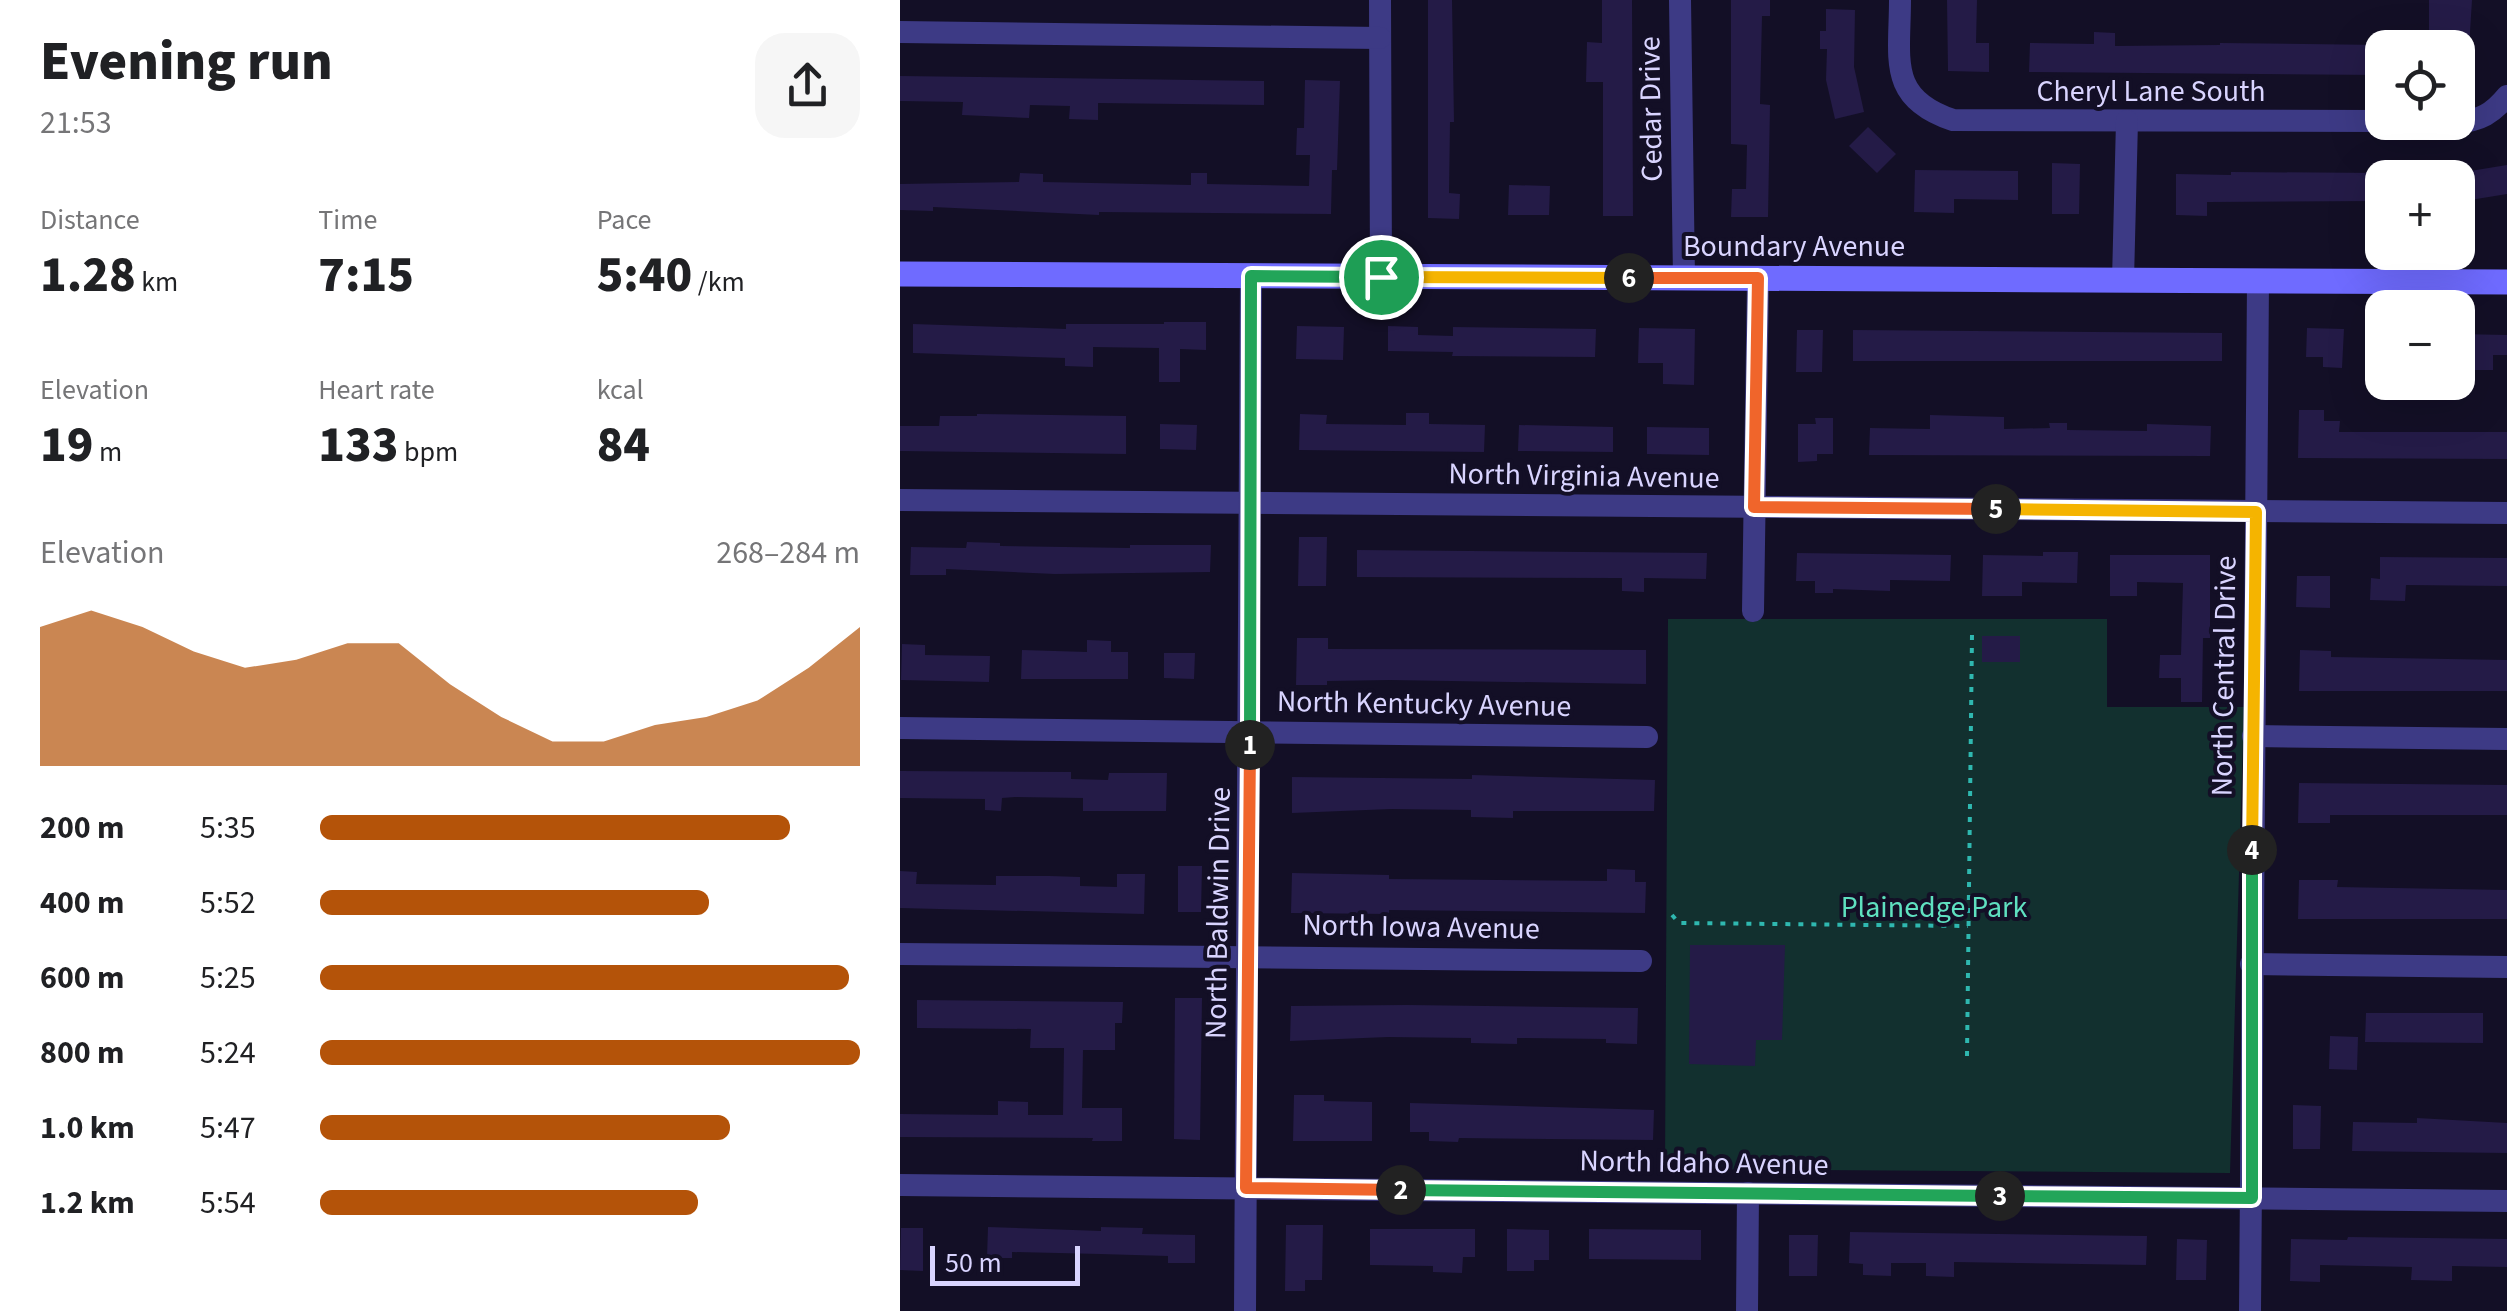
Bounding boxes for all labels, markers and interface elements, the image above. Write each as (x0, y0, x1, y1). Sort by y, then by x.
text: Evening run (40, 23, 333, 101)
map controls (2365, 30, 2475, 400)
button: locate (2365, 30, 2475, 140)
button: share (755, 33, 860, 138)
street label: Cedar Drive (1628, 36, 1674, 182)
street label: Cheryl Lane South (2036, 70, 2266, 113)
text: 21:53 (40, 100, 112, 146)
button: + (2365, 160, 2475, 270)
text: Distance (40, 200, 140, 240)
text: Time (318, 200, 377, 240)
text: Pace (597, 200, 652, 240)
street label: Boundary Avenue (1683, 225, 1905, 268)
pin (1339, 235, 1424, 320)
text: 1.28 (40, 240, 136, 311)
text: 7:15 (318, 240, 414, 311)
text: 5:40 (597, 240, 692, 311)
icon: arrive (1354, 250, 1409, 305)
pin: 6 (1604, 253, 1654, 303)
text: 6 (1622, 258, 1636, 298)
text: km (136, 262, 178, 302)
text: /km (692, 262, 745, 302)
button: − (2365, 290, 2475, 400)
text: Elevation (40, 370, 149, 410)
text: Heart rate (318, 370, 435, 410)
text: kcal (597, 370, 644, 410)
text: 19 (40, 410, 93, 481)
text: 133 (318, 410, 398, 481)
text: 84 (597, 410, 650, 481)
text: m (93, 432, 122, 472)
text: bpm (398, 432, 458, 472)
street label: North Virginia Avenue (1448, 452, 1720, 500)
pin: 5 (1971, 484, 2021, 534)
text: 5 (1989, 489, 2003, 529)
text: Elevation (40, 530, 165, 576)
text: 268–284 m (716, 530, 860, 576)
street label: North Central Drive (2200, 555, 2248, 797)
street label: North Kentucky Avenue (1276, 680, 1572, 728)
pin: 1 (1225, 720, 1275, 770)
text: 1 (1243, 725, 1257, 765)
street label: North Baldwin Drive (1194, 787, 1242, 1039)
text: 200 m (40, 805, 125, 851)
text: 5:35 (200, 805, 256, 851)
pin: 4 (2227, 825, 2277, 875)
text: 4 (2245, 830, 2259, 870)
text: 400 m (40, 880, 125, 926)
text: 5:52 (200, 880, 256, 926)
park label: Plainedge Park (1841, 886, 2028, 929)
street label: North Iowa Avenue (1302, 903, 1540, 951)
text: 600 m (40, 955, 125, 1001)
text: 5:25 (200, 955, 256, 1001)
text: 800 m (40, 1030, 125, 1076)
text: 5:24 (200, 1030, 256, 1076)
text: 1.0 km (40, 1105, 135, 1151)
text: 5:47 (200, 1105, 256, 1151)
street label: North Idaho Avenue (1579, 1139, 1829, 1187)
pin: 2 (1376, 1165, 1426, 1215)
text: 2 (1394, 1170, 1408, 1210)
pin: 3 (1975, 1171, 2025, 1221)
text: 3 (1993, 1176, 2007, 1216)
text: 1.2 km (40, 1180, 135, 1226)
text: 5:54 (200, 1180, 256, 1226)
scale bar (930, 1241, 1080, 1286)
text: 50 m (945, 1243, 1002, 1283)

